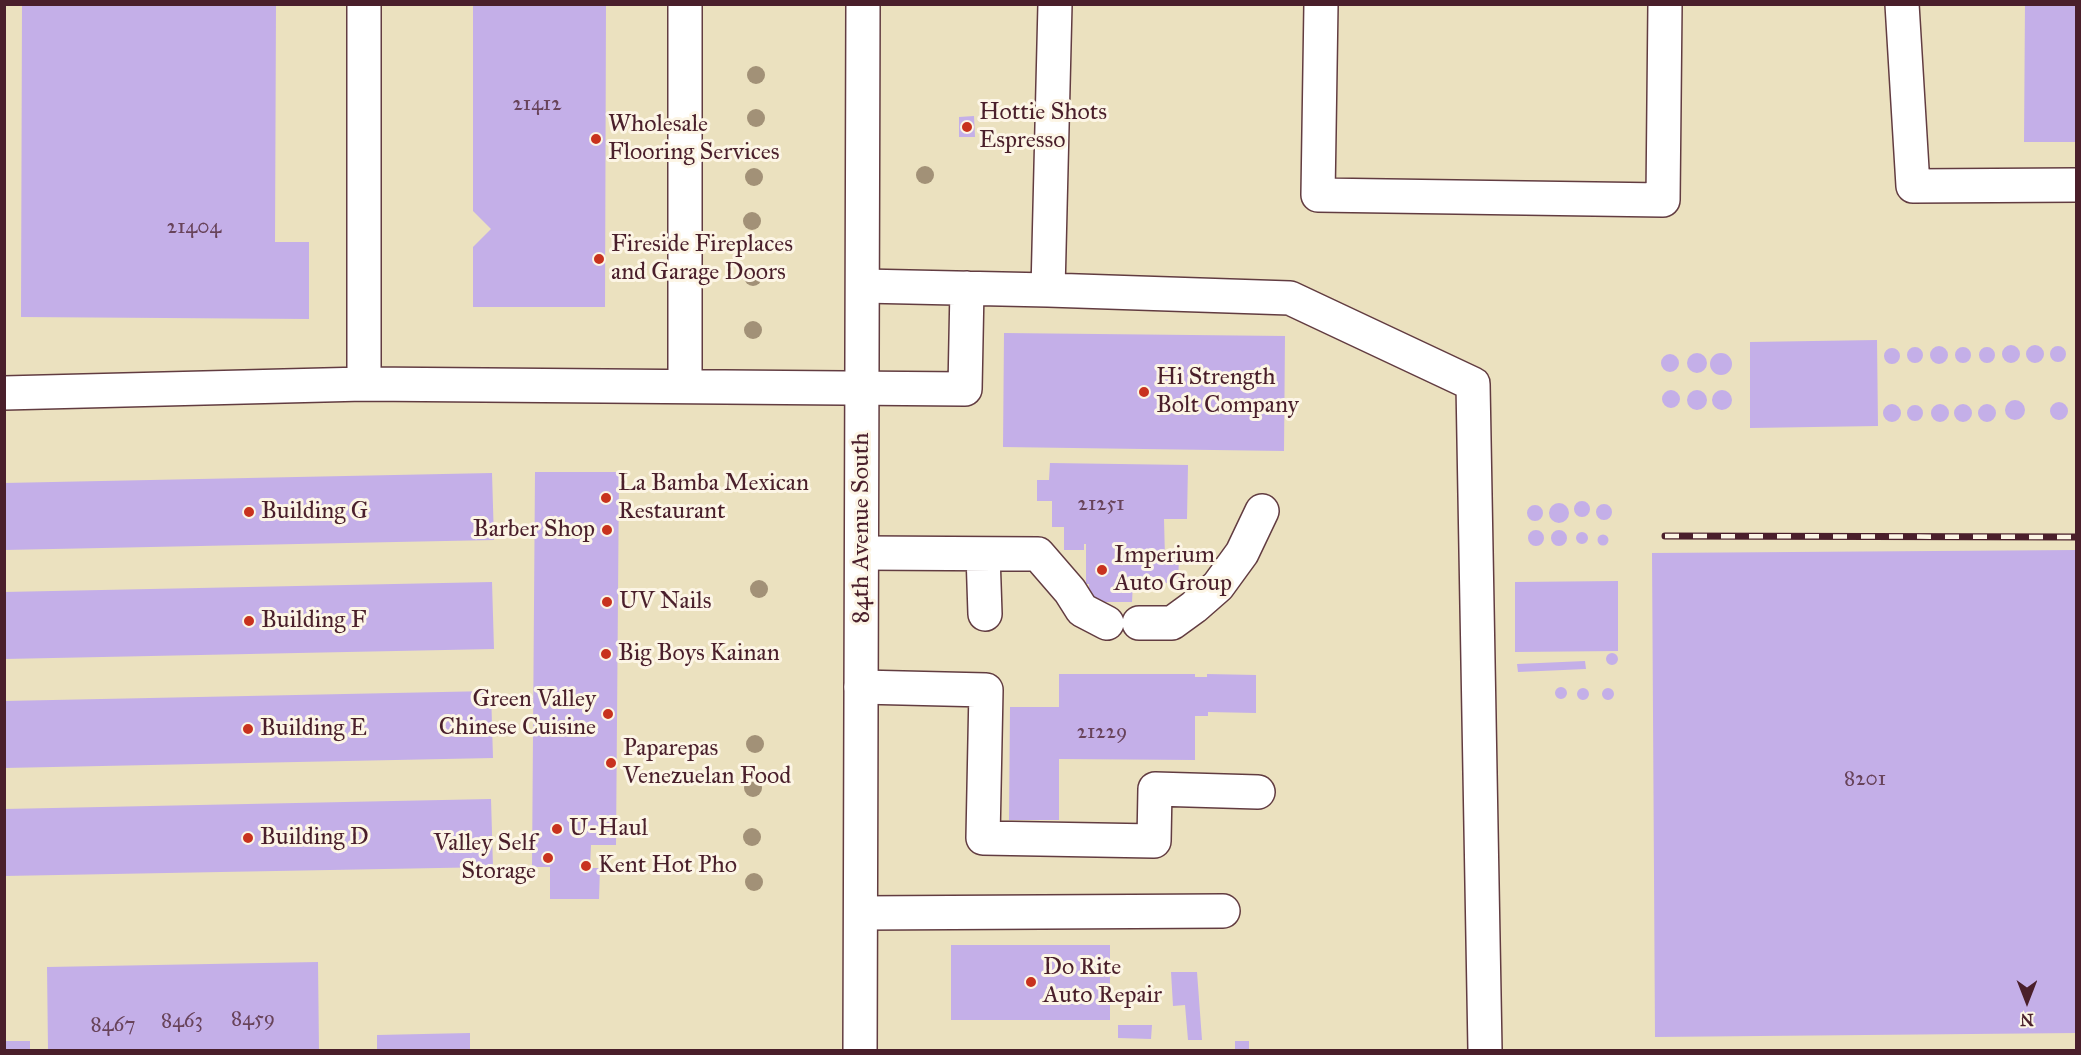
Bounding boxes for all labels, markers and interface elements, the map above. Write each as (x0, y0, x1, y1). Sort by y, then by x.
house number: 21412 (512, 92, 562, 118)
place label: Hottie Shots Espresso (979, 99, 1107, 155)
place label: Wholesale Flooring Services (608, 111, 780, 167)
marker: Hottie Shots Espresso (960, 120, 974, 134)
marker: Wholesale Flooring Services (589, 132, 603, 146)
house number: 21404 (167, 215, 221, 241)
place label: Fireside Fireplaces and Garage Doors (611, 231, 793, 287)
marker: Fireside Fireplaces and Garage Doors (592, 252, 606, 266)
place label: Hi Strength Bolt Company (1156, 364, 1299, 420)
marker: Hi Strength Bolt Company (1137, 385, 1151, 399)
street label: 84th Avenue South (848, 432, 876, 624)
place label: La Bamba Mexican Restaurant (618, 470, 809, 526)
marker: La Bamba Mexican Restaurant (599, 491, 613, 505)
house number: 21251 (1078, 492, 1124, 518)
place label: Building G (261, 498, 368, 526)
marker: Building G (242, 505, 256, 519)
place label: Barber Shop (473, 516, 595, 544)
marker: Barber Shop (600, 523, 614, 537)
place label: Imperium Auto Group (1114, 542, 1232, 598)
marker: Imperium Auto Group (1095, 563, 1109, 577)
place label: UV Nails (619, 588, 712, 616)
marker: UV Nails (600, 595, 614, 609)
place label: Building F (261, 607, 366, 635)
marker: Building F (242, 614, 256, 628)
place label: Big Boys Kainan (618, 640, 780, 668)
marker: Big Boys Kainan (599, 647, 613, 661)
place label: Green Valley Chinese Cuisine (439, 686, 596, 742)
marker: Green Valley Chinese Cuisine (601, 707, 615, 721)
place label: Building E (260, 715, 367, 743)
house number: 21229 (1077, 720, 1127, 746)
marker: Building E (241, 722, 255, 736)
place label: Paparepas Venezuelan Food (623, 735, 791, 791)
marker: Paparepas Venezuelan Food (604, 756, 618, 770)
house number: 8201 (1844, 767, 1886, 793)
place label: U-Haul (569, 815, 648, 843)
marker: U-Haul (550, 822, 564, 836)
place label: Building D (260, 824, 369, 852)
place label: Valley Self Storage (433, 830, 536, 886)
marker: Building D (241, 831, 255, 845)
marker: Valley Self Storage (541, 851, 555, 865)
place label: Kent Hot Pho (598, 852, 737, 880)
marker: Kent Hot Pho (579, 859, 593, 873)
place label: Do Rite Auto Repair (1043, 954, 1162, 1010)
north arrow (1997, 971, 2057, 1031)
marker: Do Rite Auto Repair (1024, 975, 1038, 989)
house number: 8459 (231, 1007, 275, 1033)
house number: 8463 (161, 1009, 203, 1035)
text: N (2020, 1010, 2034, 1029)
house number: 8467 (91, 1013, 135, 1039)

